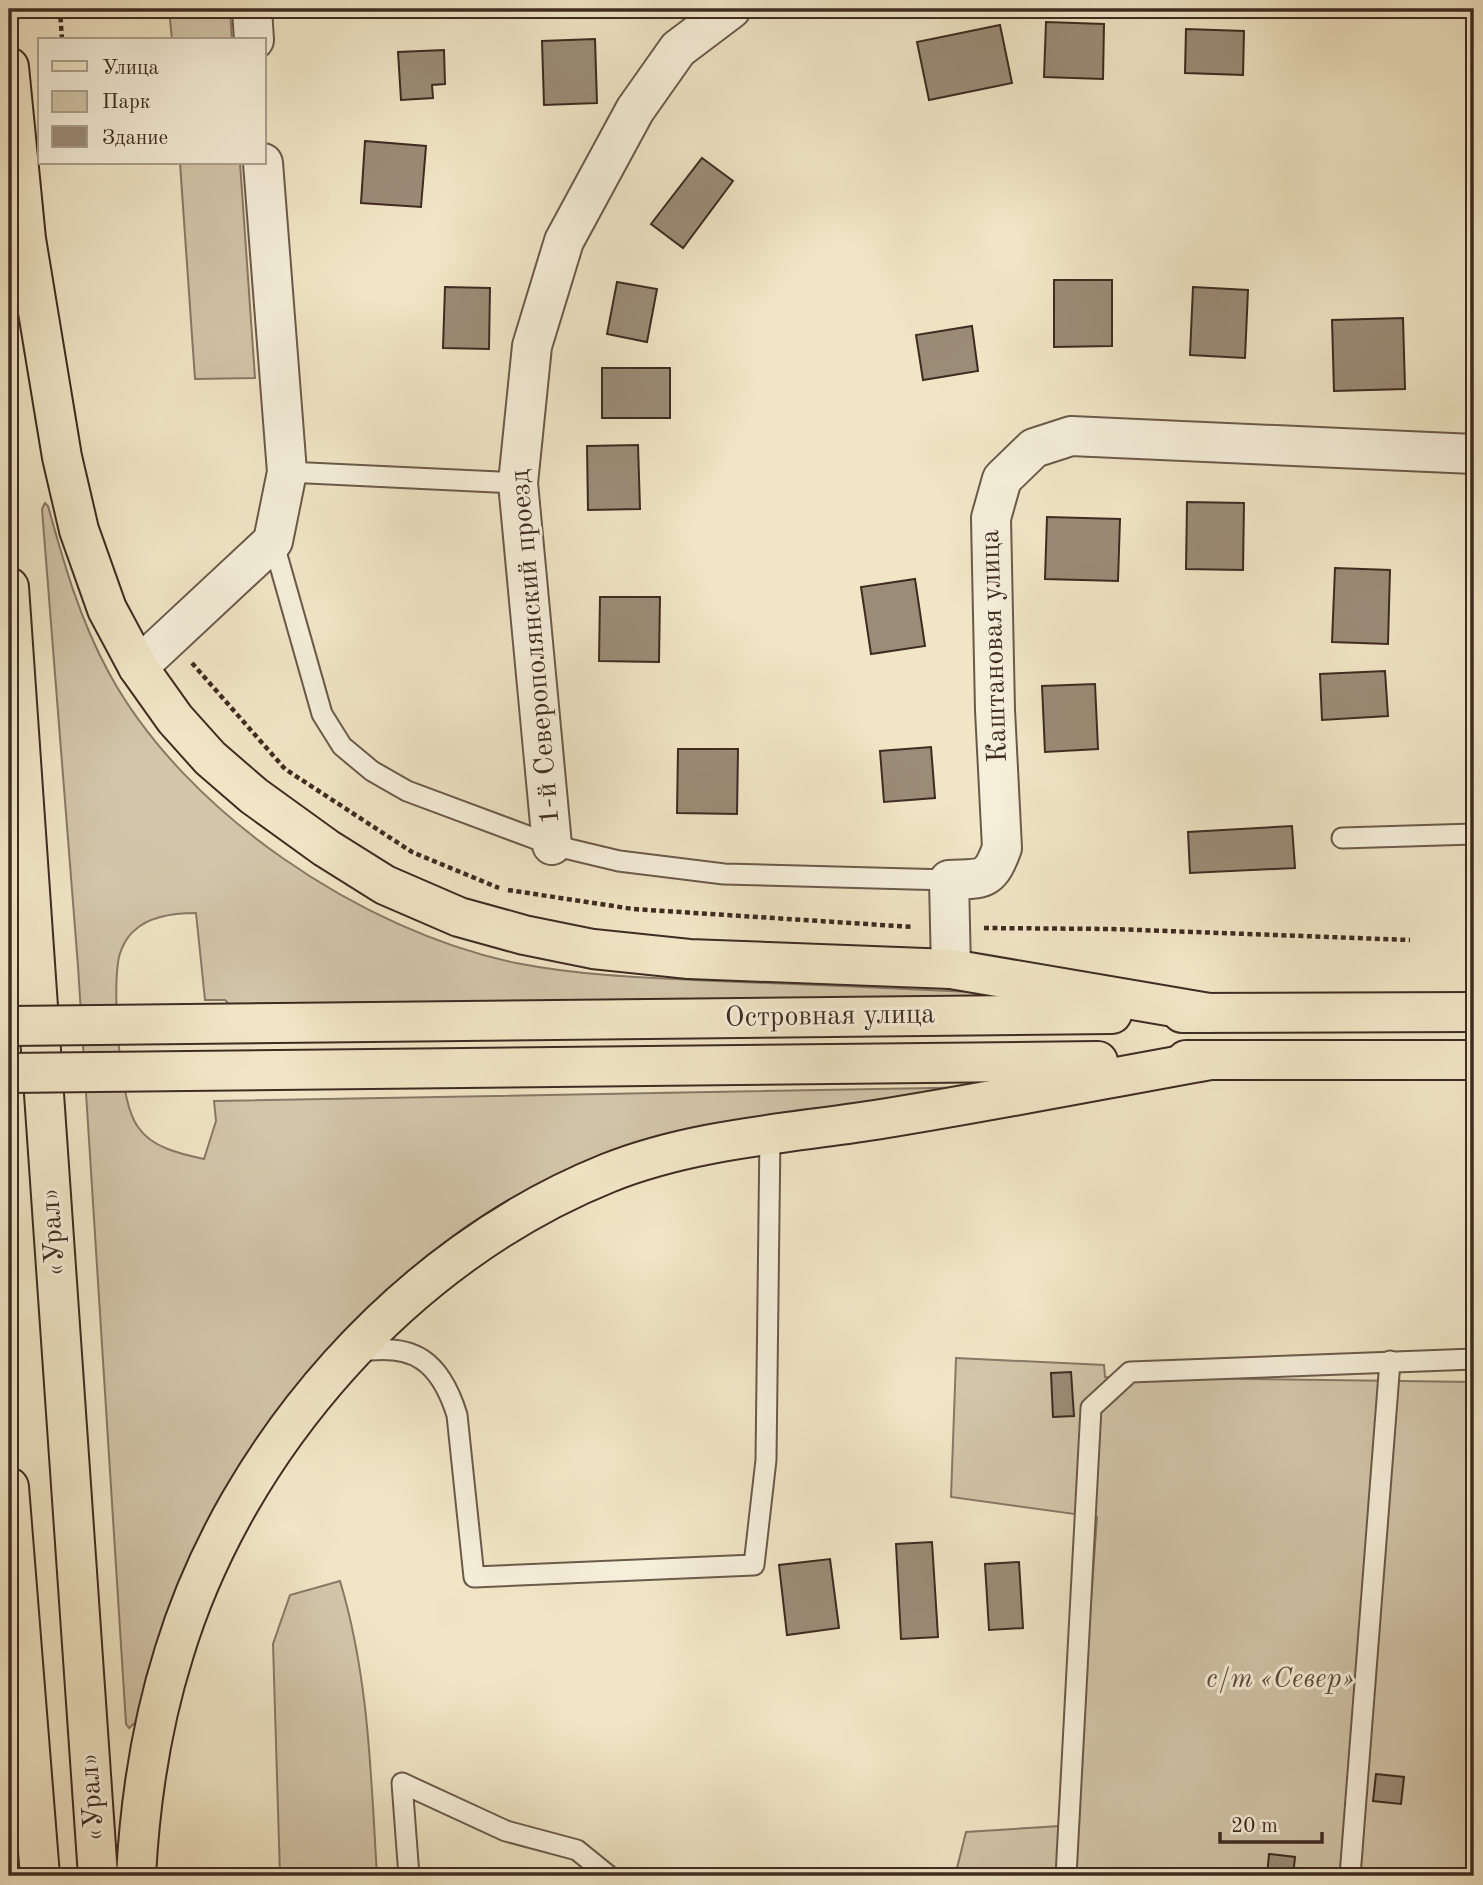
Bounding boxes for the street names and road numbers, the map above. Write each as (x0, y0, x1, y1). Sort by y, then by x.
street label: 1-й Северополянский проезд (507, 468, 565, 825)
street label: Каштановая улица (977, 529, 1013, 763)
street label: Островная улица (725, 1001, 935, 1033)
street label: «Урал» (37, 1187, 71, 1277)
street label: «Урал» (76, 1752, 110, 1842)

